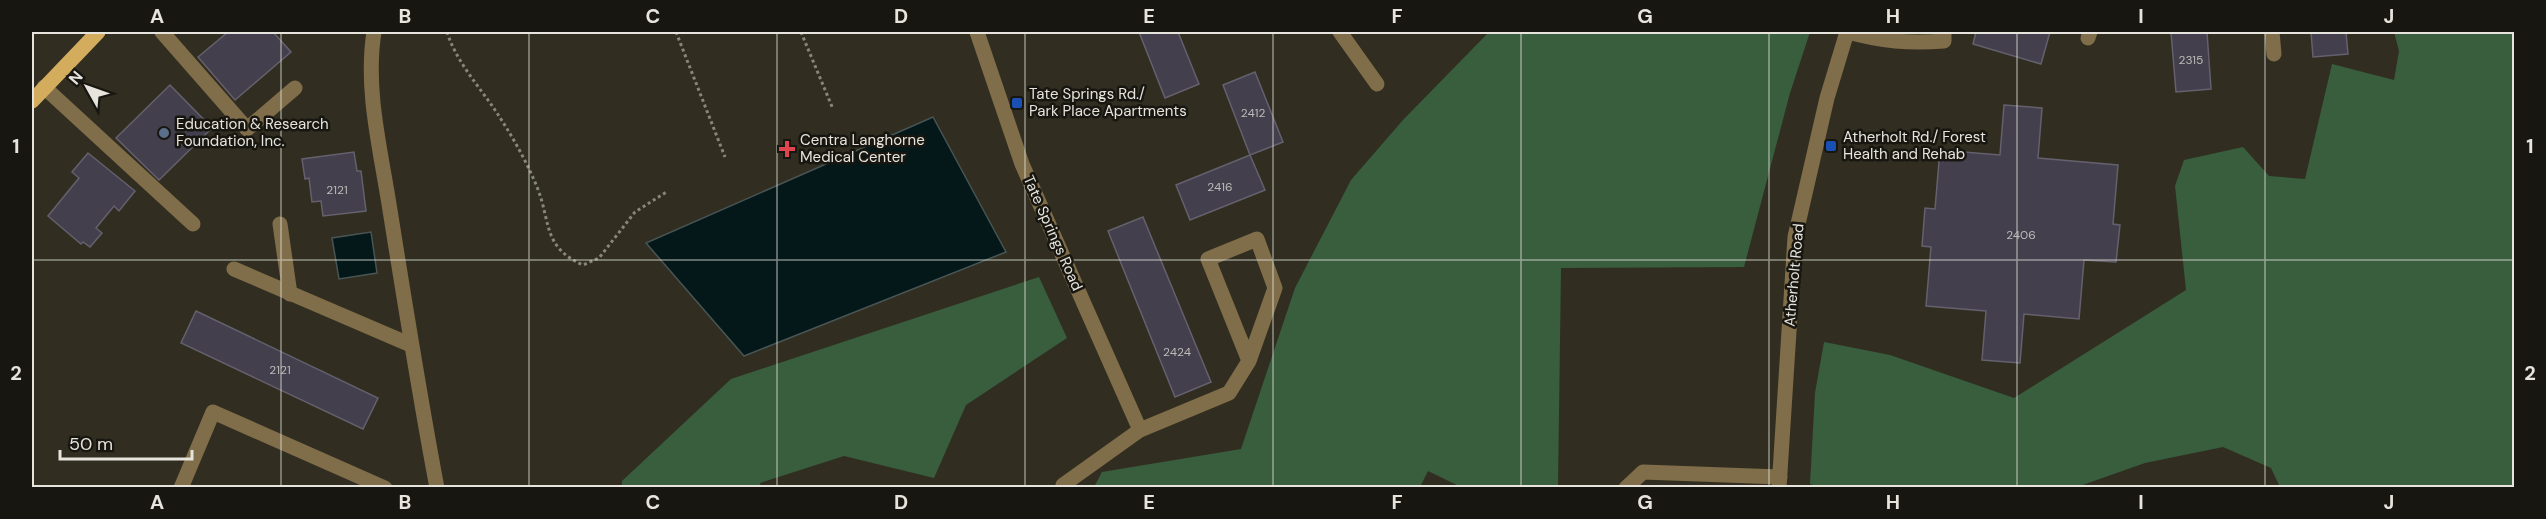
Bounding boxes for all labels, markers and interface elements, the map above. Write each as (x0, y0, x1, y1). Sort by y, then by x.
text: A (150, 3, 164, 29)
text: B (399, 3, 411, 29)
text: C (646, 3, 660, 29)
text: D (894, 3, 908, 29)
text: E (1143, 3, 1155, 29)
text: F (1391, 3, 1403, 29)
text: G (1637, 3, 1653, 29)
text: H (1886, 3, 1900, 29)
text: I (2138, 3, 2144, 29)
text: J (2384, 3, 2394, 29)
house number: 2315 (2179, 52, 2203, 68)
north arrow (57, 57, 117, 117)
text: N (64, 66, 88, 89)
place label: Tate Springs Rd./ Park Place Apartments (1029, 84, 1187, 121)
marker: Tate Springs Rd./ Park Place Apartments (1010, 96, 1024, 110)
house number: 2412 (1241, 105, 1265, 121)
place label: Education & Research Foundation, Inc. (176, 114, 329, 151)
marker: Education & Research Foundation, Inc. (157, 126, 171, 140)
place label: Atherholt Rd./ Forest Health and Rehab (1843, 127, 1986, 164)
place label: Centra Langhorne Medical Center (800, 130, 925, 167)
text: 1 (12, 133, 20, 159)
text: 1 (2526, 133, 2534, 159)
marker: Atherholt Rd./ Forest Health and Rehab (1824, 139, 1838, 153)
marker: Centra Langhorne Medical Center (778, 140, 796, 158)
street label: Tate Springs Road (1019, 172, 1087, 294)
house number: 2416 (1207, 179, 1233, 195)
house number: 2121 (326, 182, 348, 198)
street label: Atherholt Road (1780, 223, 1808, 327)
house number: 2406 (2006, 227, 2036, 243)
house number: 2424 (1163, 344, 1191, 360)
text: 2 (10, 360, 22, 386)
text: 2 (2524, 360, 2536, 386)
house number: 2121 (269, 362, 291, 378)
scale bar (60, 423, 192, 461)
text: 50 m (69, 432, 113, 456)
text: A (150, 489, 164, 515)
text: B (399, 489, 411, 515)
text: C (646, 489, 660, 515)
text: D (894, 489, 908, 515)
text: E (1143, 489, 1155, 515)
text: F (1391, 489, 1403, 515)
text: G (1637, 489, 1653, 515)
text: H (1886, 489, 1900, 515)
text: I (2138, 489, 2144, 515)
text: J (2384, 489, 2394, 515)

